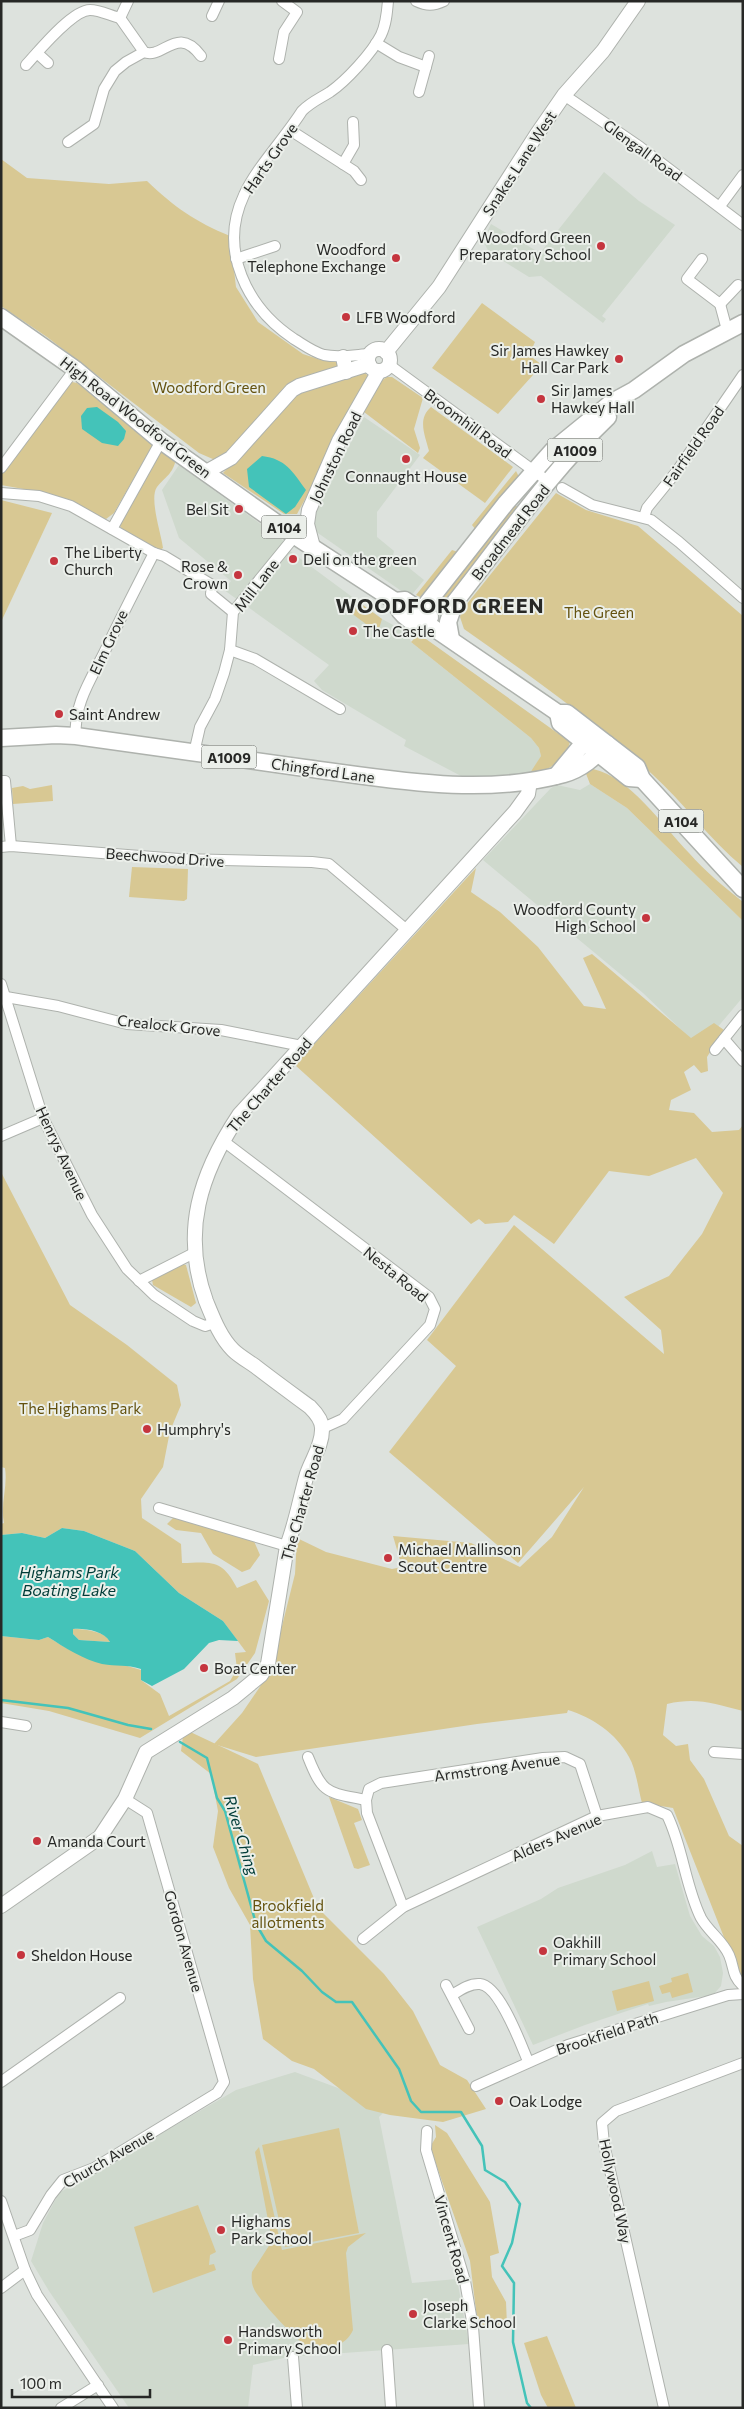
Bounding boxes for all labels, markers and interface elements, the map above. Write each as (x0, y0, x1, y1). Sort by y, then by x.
street label: Snakes Lane West (478, 107, 560, 219)
street label: Glengall Road (600, 115, 686, 185)
street label: Harts Grove (239, 119, 301, 197)
place label: Woodford Green Preparatory School (459, 228, 591, 263)
place label: Woodford Telephone Exchange (247, 240, 386, 275)
marker: Woodford Green Preparatory School (595, 240, 607, 252)
marker: Woodford Telephone Exchange (390, 252, 402, 264)
place label: LFB Woodford (356, 308, 456, 326)
marker: LFB Woodford (340, 311, 352, 323)
place label: Sir James Hawkey Hall Car Park (490, 341, 609, 376)
street label: High Road Woodford Green (57, 353, 215, 481)
marker: Sir James Hawkey Hall Car Park (613, 353, 625, 365)
park label: Woodford Green (152, 378, 266, 396)
place label: Sir James Hawkey Hall (551, 381, 635, 416)
street label: Broomhill Road (421, 384, 515, 462)
marker: Sir James Hawkey Hall (535, 393, 547, 405)
street label: Fairfield Road (659, 402, 727, 490)
street label: Johnston Road (305, 409, 365, 505)
road number: A1009 (548, 438, 602, 462)
marker: Connaught House (400, 453, 412, 465)
place label: Connaught House (345, 467, 467, 485)
street label: Broadmead Road (467, 481, 553, 583)
place label: Bel Sit (186, 500, 229, 518)
marker: Bel Sit (233, 503, 245, 515)
road number: A104 (262, 516, 306, 538)
place label: The Liberty Church (64, 543, 142, 578)
place label: Deli on the green (303, 550, 417, 568)
marker: Deli on the green (287, 553, 299, 565)
marker: The Liberty Church (48, 555, 60, 567)
street label: Mill Lane (230, 555, 282, 615)
place label: Rose & Crown (181, 557, 228, 592)
marker: Rose & Crown (232, 569, 244, 581)
district label: WOODFORD GREEN (335, 593, 545, 617)
park label: The Green (564, 603, 634, 621)
street label: Elm Grove (85, 607, 131, 677)
place label: The Castle (363, 622, 435, 640)
marker: The Castle (347, 625, 359, 637)
place label: Saint Andrew (69, 705, 160, 723)
marker: Saint Andrew (53, 708, 65, 720)
road number: A1009 (202, 746, 256, 769)
street label: Chingford Lane (270, 754, 376, 786)
road number: A104 (658, 809, 704, 832)
street label: Beechwood Drive (105, 844, 225, 870)
place label: Woodford County High School (513, 900, 636, 935)
marker: Woodford County High School (640, 912, 652, 924)
street label: Crealock Grove (116, 1011, 222, 1039)
street label: The Charter Road (223, 1034, 315, 1136)
street label: Henrys Avenue (32, 1103, 92, 1203)
street label: Nesta Road (360, 1242, 432, 1306)
park label: The Highams Park (19, 1399, 141, 1417)
place label: Humphry's (157, 1420, 231, 1438)
marker: Humphry's (141, 1423, 153, 1435)
street label: The Charter Road (277, 1443, 327, 1563)
place label: Michael Mallinson Scout Centre (398, 1540, 521, 1575)
marker: Michael Mallinson Scout Centre (382, 1552, 394, 1564)
water label: Highams Park Boating Lake (19, 1562, 119, 1599)
place label: Boat Center (214, 1659, 296, 1677)
marker: Boat Center (198, 1662, 210, 1674)
street label: Armstrong Avenue (433, 1749, 561, 1785)
water label: River Ching (221, 1793, 264, 1879)
street label: Alders Avenue (508, 1809, 604, 1865)
place label: Amanda Court (47, 1832, 146, 1850)
marker: Amanda Court (31, 1835, 43, 1847)
street label: Gordon Avenue (161, 1888, 207, 1994)
park label: Brookfield allotments (251, 1896, 325, 1931)
place label: Oakhill Primary School (553, 1933, 656, 1968)
marker: Oakhill Primary School (537, 1945, 549, 1957)
place label: Sheldon House (31, 1946, 133, 1964)
marker: Sheldon House (15, 1949, 27, 1961)
street label: Brookfield Path (554, 2008, 660, 2058)
place label: Oak Lodge (509, 2092, 582, 2110)
marker: Oak Lodge (493, 2095, 505, 2107)
street label: Church Avenue (59, 2125, 157, 2191)
street label: Hollywood Way (596, 2137, 636, 2245)
street label: Vincent Road (431, 2193, 473, 2285)
place label: Highams Park School (231, 2212, 312, 2247)
marker: Highams Park School (215, 2224, 227, 2236)
place label: Joseph Clarke School (423, 2296, 516, 2331)
marker: Joseph Clarke School (407, 2308, 419, 2320)
place label: Handsworth Primary School (238, 2322, 341, 2357)
marker: Handsworth Primary School (222, 2334, 234, 2346)
scale bar (12, 2366, 150, 2398)
text: 100 m (20, 2374, 62, 2392)

